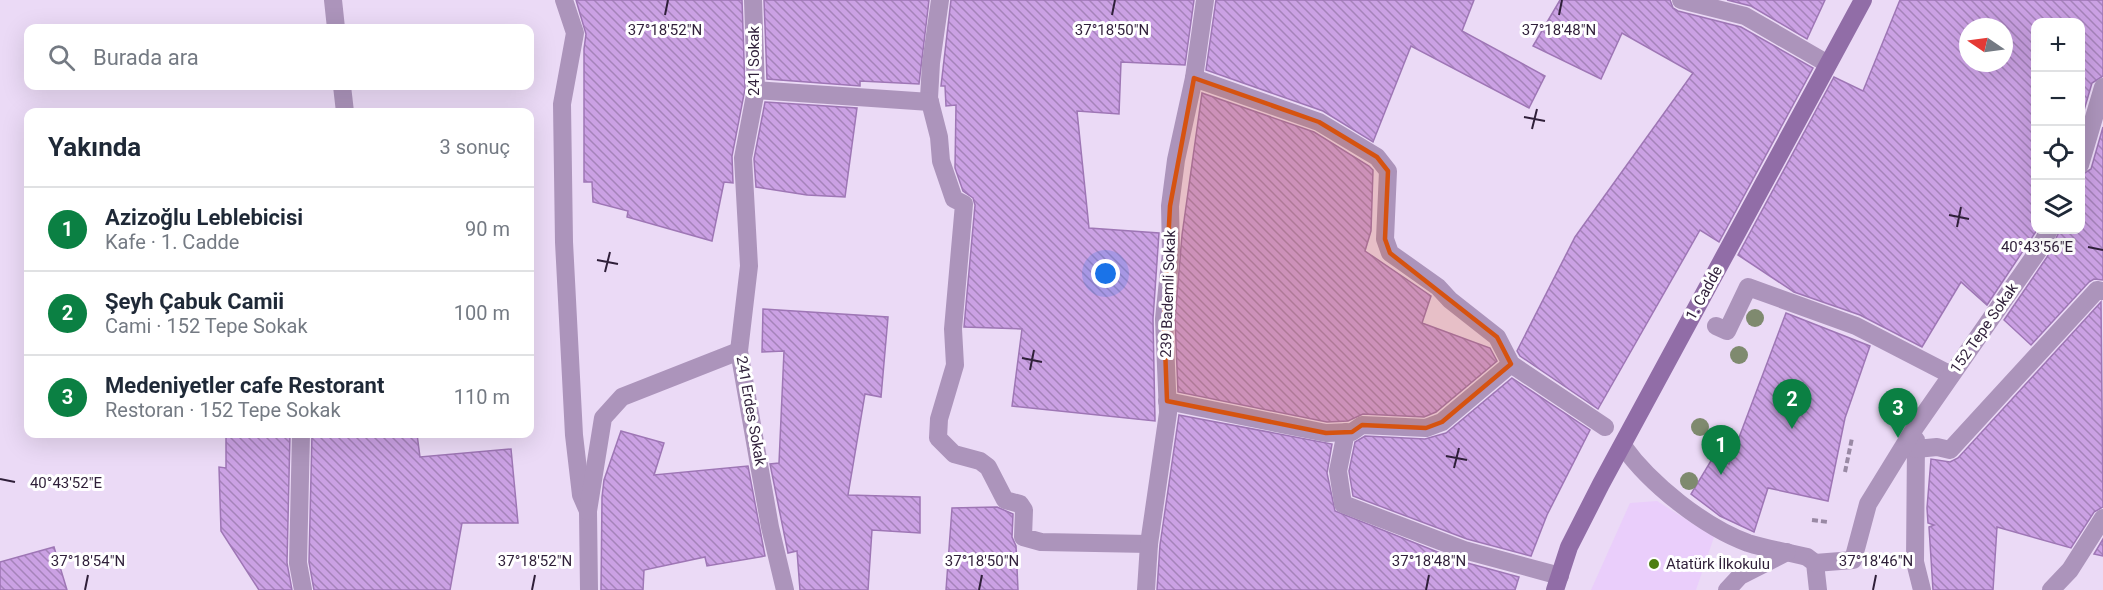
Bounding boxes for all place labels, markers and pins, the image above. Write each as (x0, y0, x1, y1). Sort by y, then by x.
pin: 2 (1772, 380, 1812, 429)
pin: 3 (1878, 388, 1918, 438)
pin: 1 (1702, 426, 1740, 475)
place label: Atatürk İlkokulu (1666, 555, 1770, 573)
marker: Atatürk İlkokulu (1647, 557, 1661, 571)

